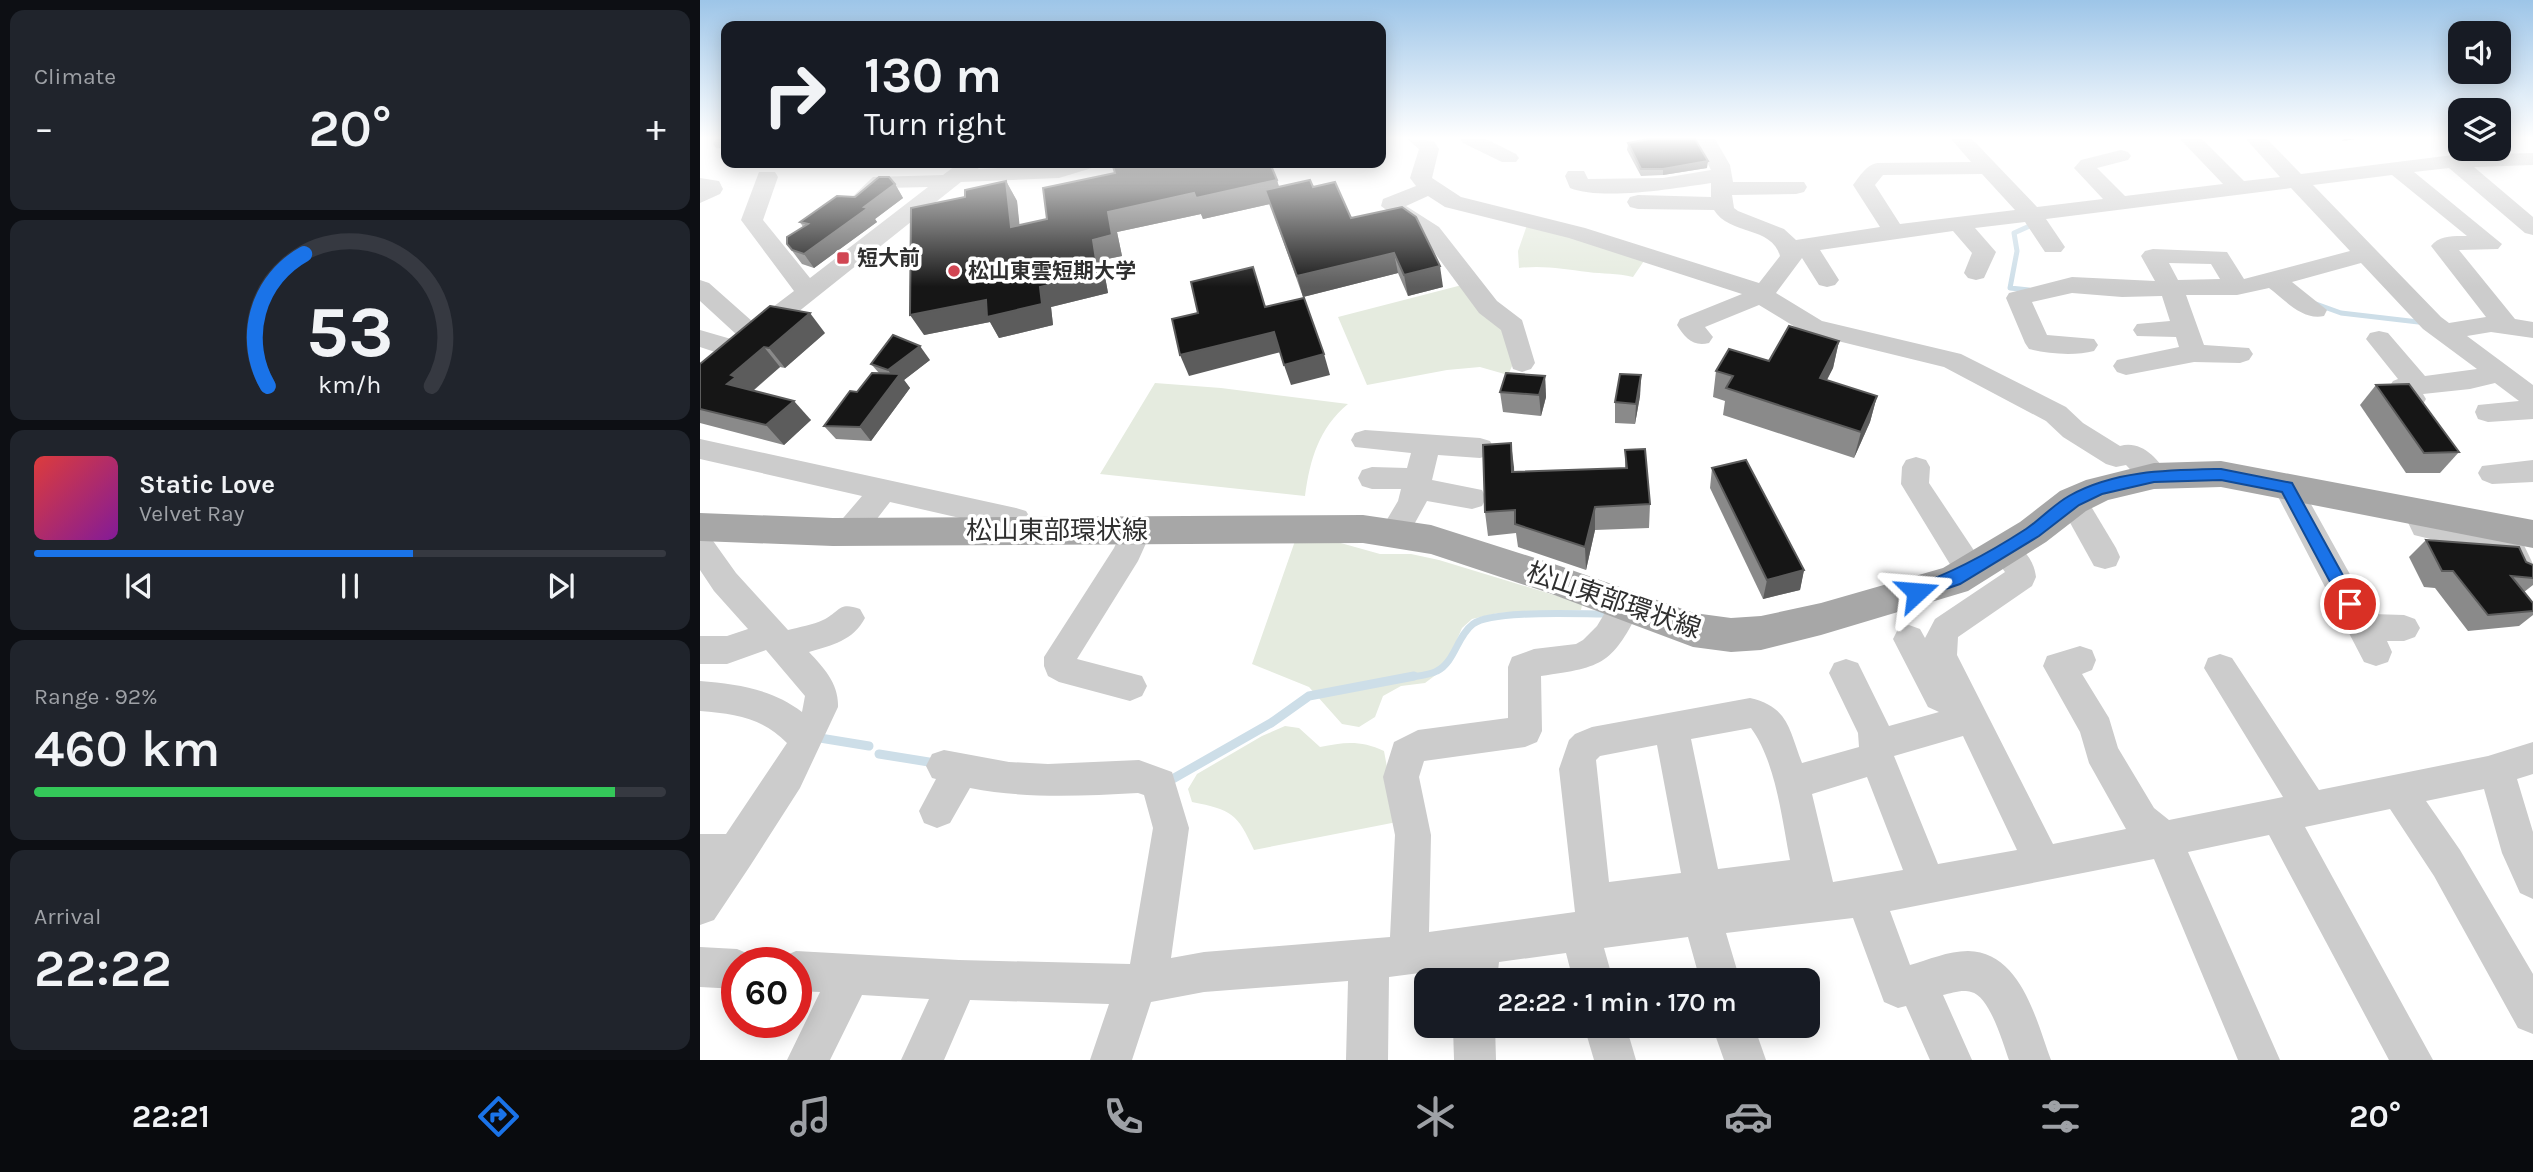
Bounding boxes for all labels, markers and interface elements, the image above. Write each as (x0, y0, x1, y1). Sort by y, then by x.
map controls (2448, 21, 2511, 161)
button: sound (2448, 21, 2511, 84)
text: 130 m (864, 47, 1002, 104)
icon: right (749, 49, 840, 140)
text: Climate (34, 63, 116, 90)
text: 20° (309, 98, 391, 159)
button: layers (2448, 98, 2511, 161)
text: − (34, 106, 54, 151)
text: + (646, 106, 666, 151)
text: Turn right (864, 106, 1006, 143)
place label: 短大前 (857, 246, 920, 270)
marker: 短大前 (835, 250, 851, 266)
place label: 松山東雲短期大学 (968, 259, 1136, 283)
marker: 松山東雲短期大学 (946, 263, 962, 279)
text: 53 (306, 289, 394, 374)
text: km/h (318, 370, 382, 399)
text: Static Love (139, 469, 275, 500)
text: Velvet Ray (139, 500, 244, 527)
street label: 松山東部環状線 (966, 515, 1148, 546)
position arrow (1880, 555, 1954, 629)
street label: 松山東部環状線 (1523, 556, 1705, 645)
icon: previous (120, 567, 158, 605)
icon: pause (331, 567, 369, 605)
icon: next (542, 567, 580, 605)
pin (2320, 574, 2380, 634)
icon: arrive (2331, 585, 2369, 623)
text: Range · 92% (34, 683, 158, 710)
text: 460 km (34, 718, 220, 779)
text: Arrival (34, 903, 101, 930)
text: 22:22 (34, 938, 172, 999)
speed limit sign: 60 (721, 947, 812, 1038)
text: 22:22 · 1 min · 170 m (1497, 987, 1737, 1018)
icon: directions (474, 1092, 523, 1141)
icon: music (786, 1092, 835, 1141)
icon: phone (1099, 1092, 1148, 1141)
icon: climate (1411, 1092, 1460, 1141)
icon: car (1724, 1092, 1773, 1141)
icon: filters (2036, 1092, 2085, 1141)
text: 22:21 (132, 1098, 210, 1135)
text: 20° (2349, 1098, 2401, 1135)

